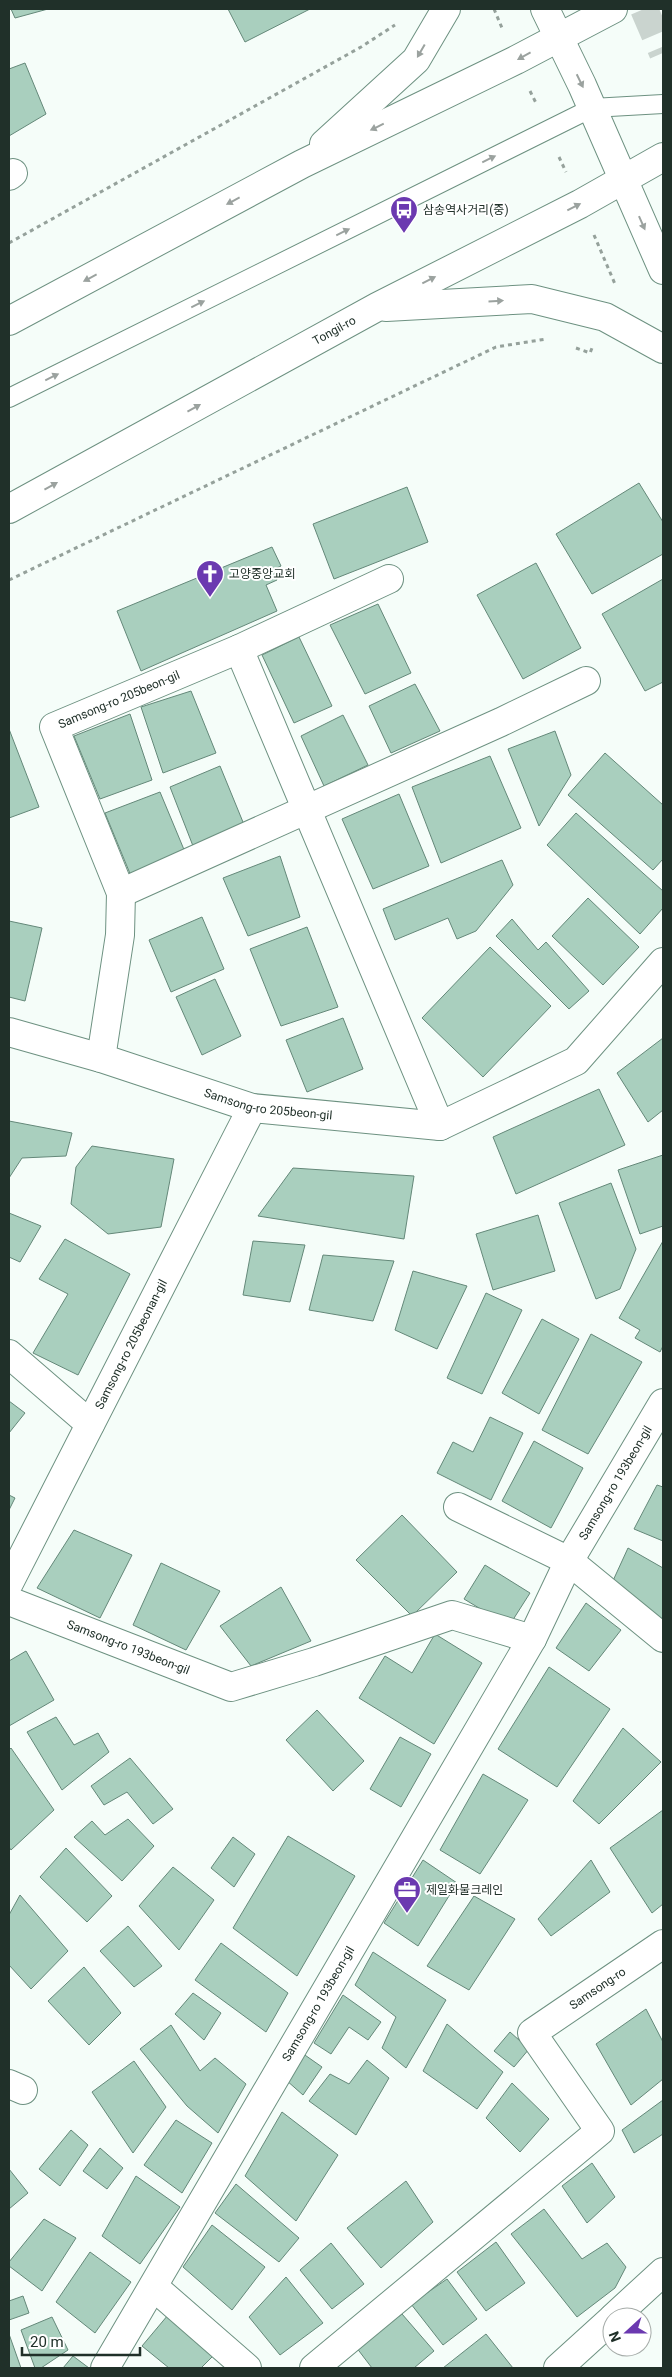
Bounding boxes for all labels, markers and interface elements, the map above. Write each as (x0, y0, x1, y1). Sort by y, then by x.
one-way arrow (417, 44, 426, 57)
one-way arrow (517, 52, 530, 61)
one-way arrow (576, 73, 585, 88)
one-way arrow (370, 123, 385, 132)
one-way arrow (482, 155, 496, 163)
bus stop icon: 삼송역사거리(중) (389, 195, 419, 234)
one-way arrow (225, 197, 240, 205)
place label: 삼송역사거리(중) (423, 203, 509, 217)
one-way arrow (567, 203, 581, 211)
one-way arrow (639, 216, 647, 230)
one-way arrow (336, 228, 351, 236)
one-way arrow (82, 274, 97, 282)
one-way arrow (422, 276, 436, 284)
one-way arrow (488, 297, 504, 305)
one-way arrow (191, 300, 205, 308)
street label: Tongil-ro (310, 313, 358, 348)
one-way arrow (45, 373, 60, 381)
one-way arrow (187, 403, 201, 412)
one-way arrow (44, 482, 59, 490)
church icon: 고양중앙교회 (195, 559, 225, 598)
place label: 고양중앙교회 (229, 567, 295, 581)
street label: Samsong-ro 205beon-gil (56, 668, 182, 731)
street label: Samsong-ro 205beon-gil (202, 1086, 333, 1123)
street label: Samsong-ro 205beonan-gil (92, 1277, 170, 1412)
street label: Samsong-ro 193beon-gil (576, 1423, 655, 1543)
street label: Samsong-ro 193beon-gil (65, 1617, 192, 1677)
office icon: 제일화물크레인 (392, 1875, 422, 1914)
place label: 제일화물크레인 (426, 1883, 503, 1897)
street label: Samsong-ro 193beon-gil (279, 1944, 357, 2064)
street label: Samsong-ro (567, 1964, 628, 2012)
north arrow (602, 2307, 652, 2357)
scale bar (22, 2324, 140, 2356)
text: N (606, 2329, 624, 2344)
text: 20 m (30, 2333, 64, 2351)

